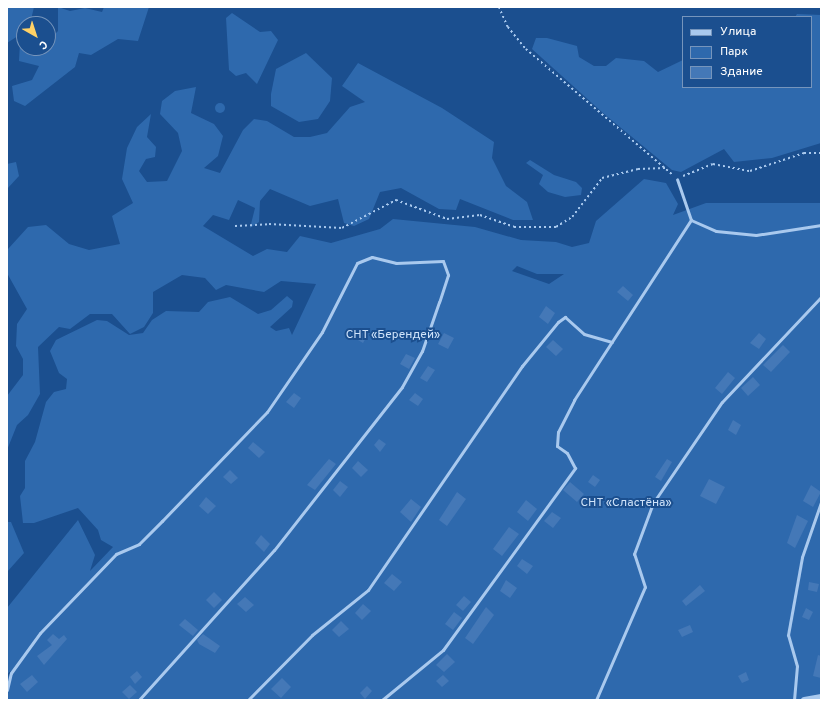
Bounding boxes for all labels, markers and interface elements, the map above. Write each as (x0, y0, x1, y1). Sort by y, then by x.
north arrow (16, 16, 56, 56)
legend (682, 16, 812, 88)
text: Улица (720, 24, 756, 40)
text: С (36, 37, 50, 52)
text: Парк (720, 44, 748, 60)
text: Здание (720, 64, 763, 80)
park label: СНТ «Берендей» (345, 329, 441, 343)
park label: СНТ «Сластёна» (580, 497, 672, 511)

